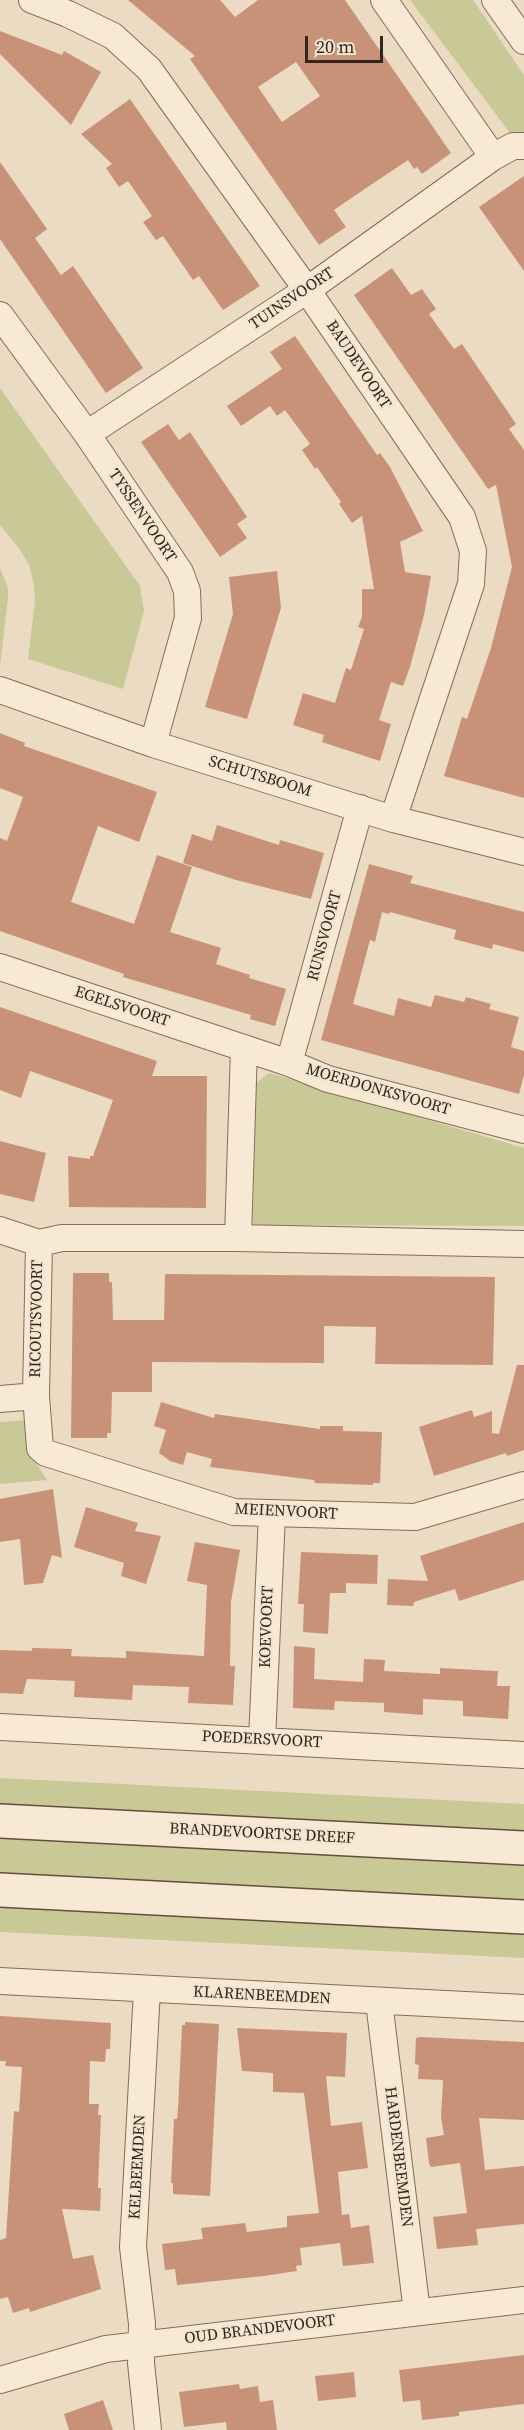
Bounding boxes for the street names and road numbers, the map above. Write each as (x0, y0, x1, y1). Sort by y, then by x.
street label: TUINSVOORT (246, 264, 338, 334)
street label: BAUDEVOORT (321, 317, 395, 413)
street label: TYSSENVOORT (104, 466, 180, 566)
street label: SCHUTSBOOM (206, 752, 314, 802)
street label: RUNSVOORT (304, 889, 346, 983)
street label: EGELSVOORT (72, 983, 172, 1031)
street label: MOERDONKSVOORT (303, 1060, 453, 1120)
street label: RICOUTSVOORT (26, 1260, 48, 1378)
street label: MEIENVOORT (234, 1500, 338, 1524)
street label: KOEVOORT (256, 1585, 278, 1669)
street label: POEDERSVOORT (201, 1727, 323, 1753)
street label: BRANDEVOORTSE DREEF (169, 1820, 355, 1848)
street label: KLARENBEEMDEN (193, 1983, 331, 2009)
street label: HARDENBEEMDEN (380, 2086, 416, 2228)
street label: KELBEEMDEN (126, 2114, 150, 2220)
street label: OUD BRANDEVOORT (183, 2311, 337, 2349)

